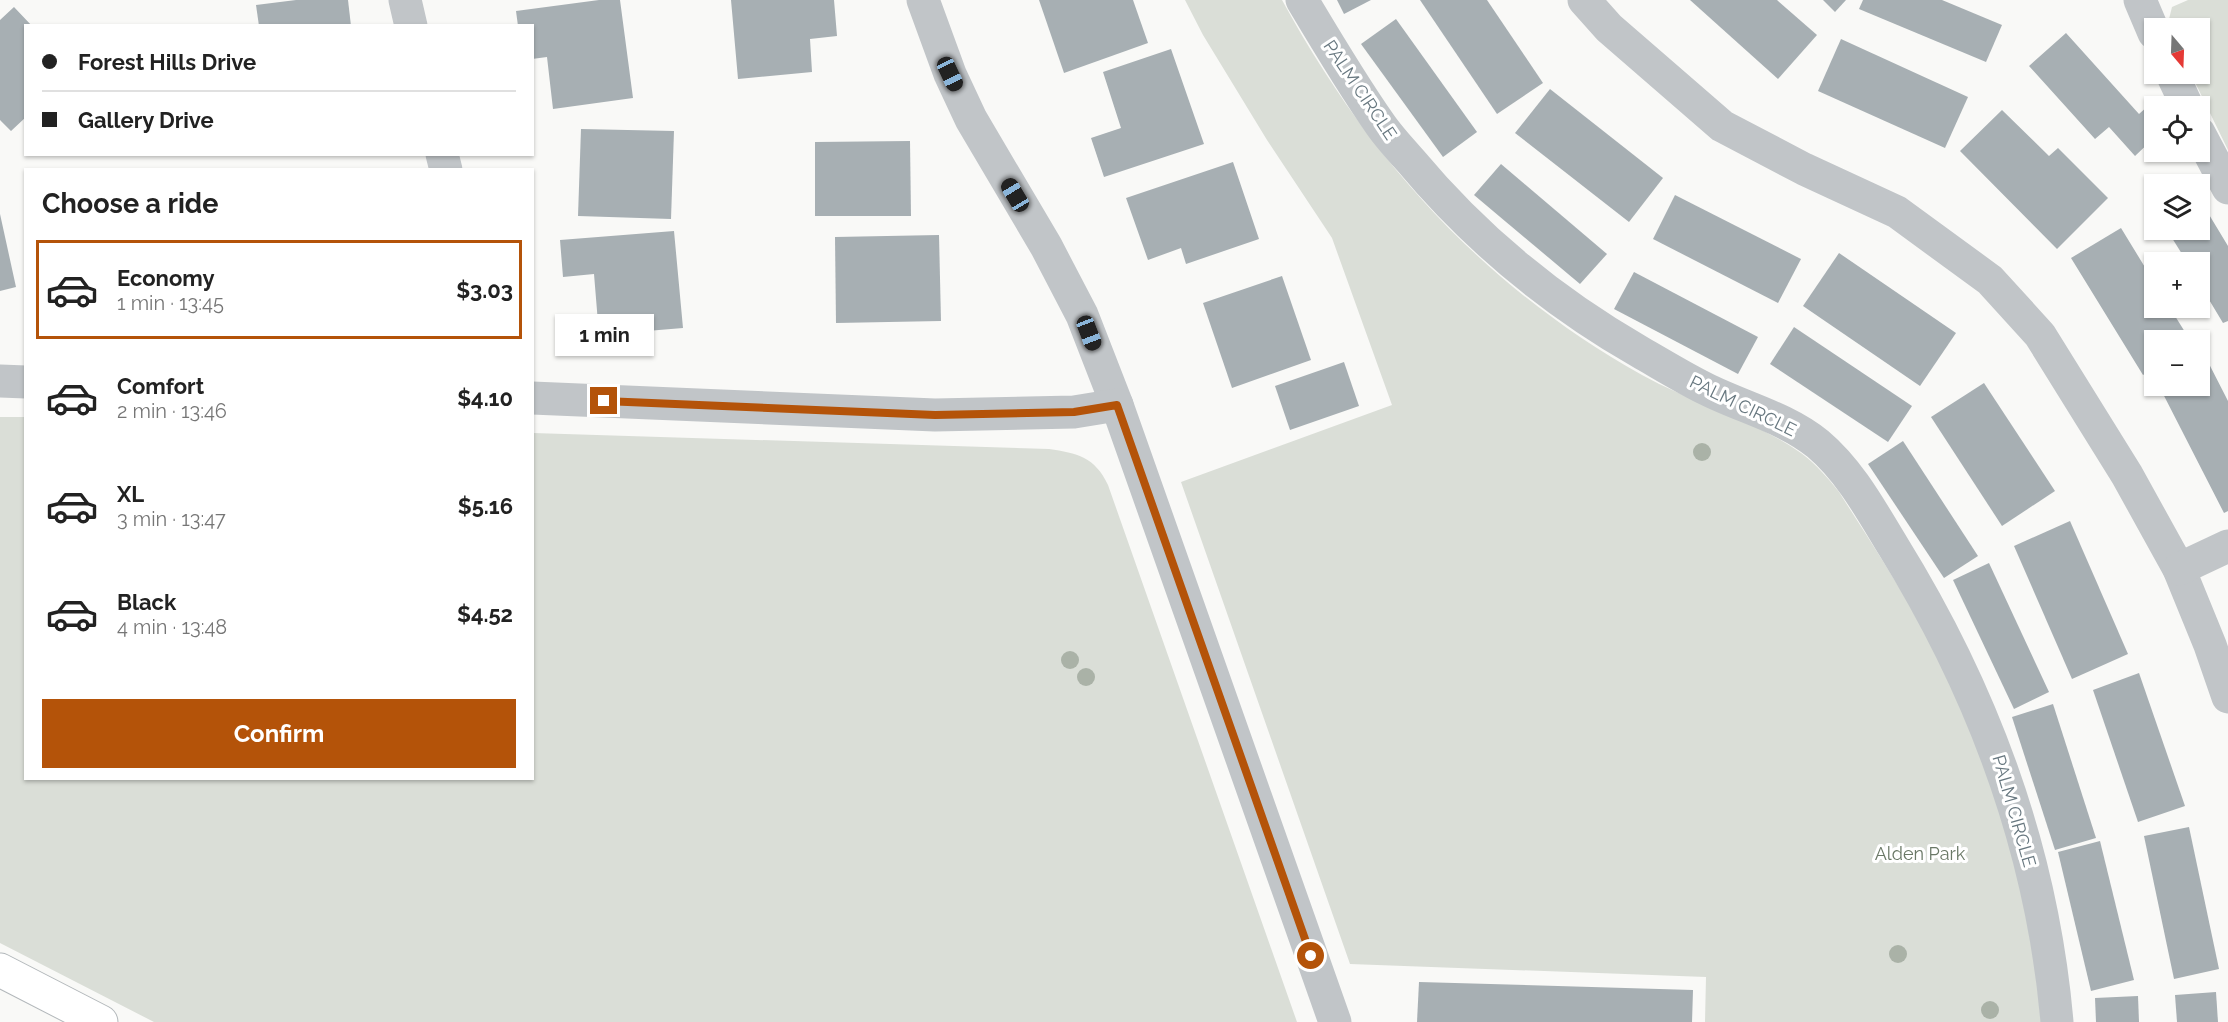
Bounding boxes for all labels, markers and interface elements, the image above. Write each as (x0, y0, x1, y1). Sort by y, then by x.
north arrow (2144, 18, 2210, 84)
map controls (2144, 18, 2210, 396)
street label: PALM CIRCLE (1319, 36, 1401, 144)
text: Forest Hills Drive (78, 49, 256, 75)
car (934, 54, 966, 94)
button: locate (2144, 96, 2210, 162)
text: Gallery Drive (78, 107, 214, 133)
button: layers (2144, 174, 2210, 240)
car (998, 175, 1032, 215)
text: Choose a ride (42, 188, 218, 219)
button: + (2144, 252, 2210, 318)
icon: car (45, 263, 99, 317)
text: Economy (117, 265, 215, 291)
text: $3.03 (456, 277, 513, 303)
text: 1 min · 13:45 (117, 291, 224, 315)
car (1074, 313, 1104, 353)
callout: 1 min (554, 314, 654, 356)
text: 1 min (579, 323, 630, 347)
button: − (2144, 330, 2210, 396)
icon: car (45, 371, 99, 425)
street label: PALM CIRCLE (1687, 371, 1800, 440)
text: Comfort (117, 373, 204, 399)
text: $4.10 (457, 385, 513, 411)
route end (590, 387, 617, 414)
text: 2 min · 13:46 (117, 399, 227, 423)
icon: car (45, 479, 99, 533)
text: XL (117, 481, 144, 507)
text: $5.16 (458, 493, 513, 519)
text: 3 min · 13:47 (117, 507, 226, 531)
icon: car (45, 587, 99, 641)
text: Black (117, 589, 176, 615)
text: $4.52 (457, 601, 513, 627)
text: 4 min · 13:48 (117, 615, 227, 639)
button: Confirm (42, 699, 516, 768)
street label: PALM CIRCLE (1988, 752, 2041, 869)
park label: Alden Park (1875, 843, 1966, 864)
route start (1297, 942, 1324, 969)

